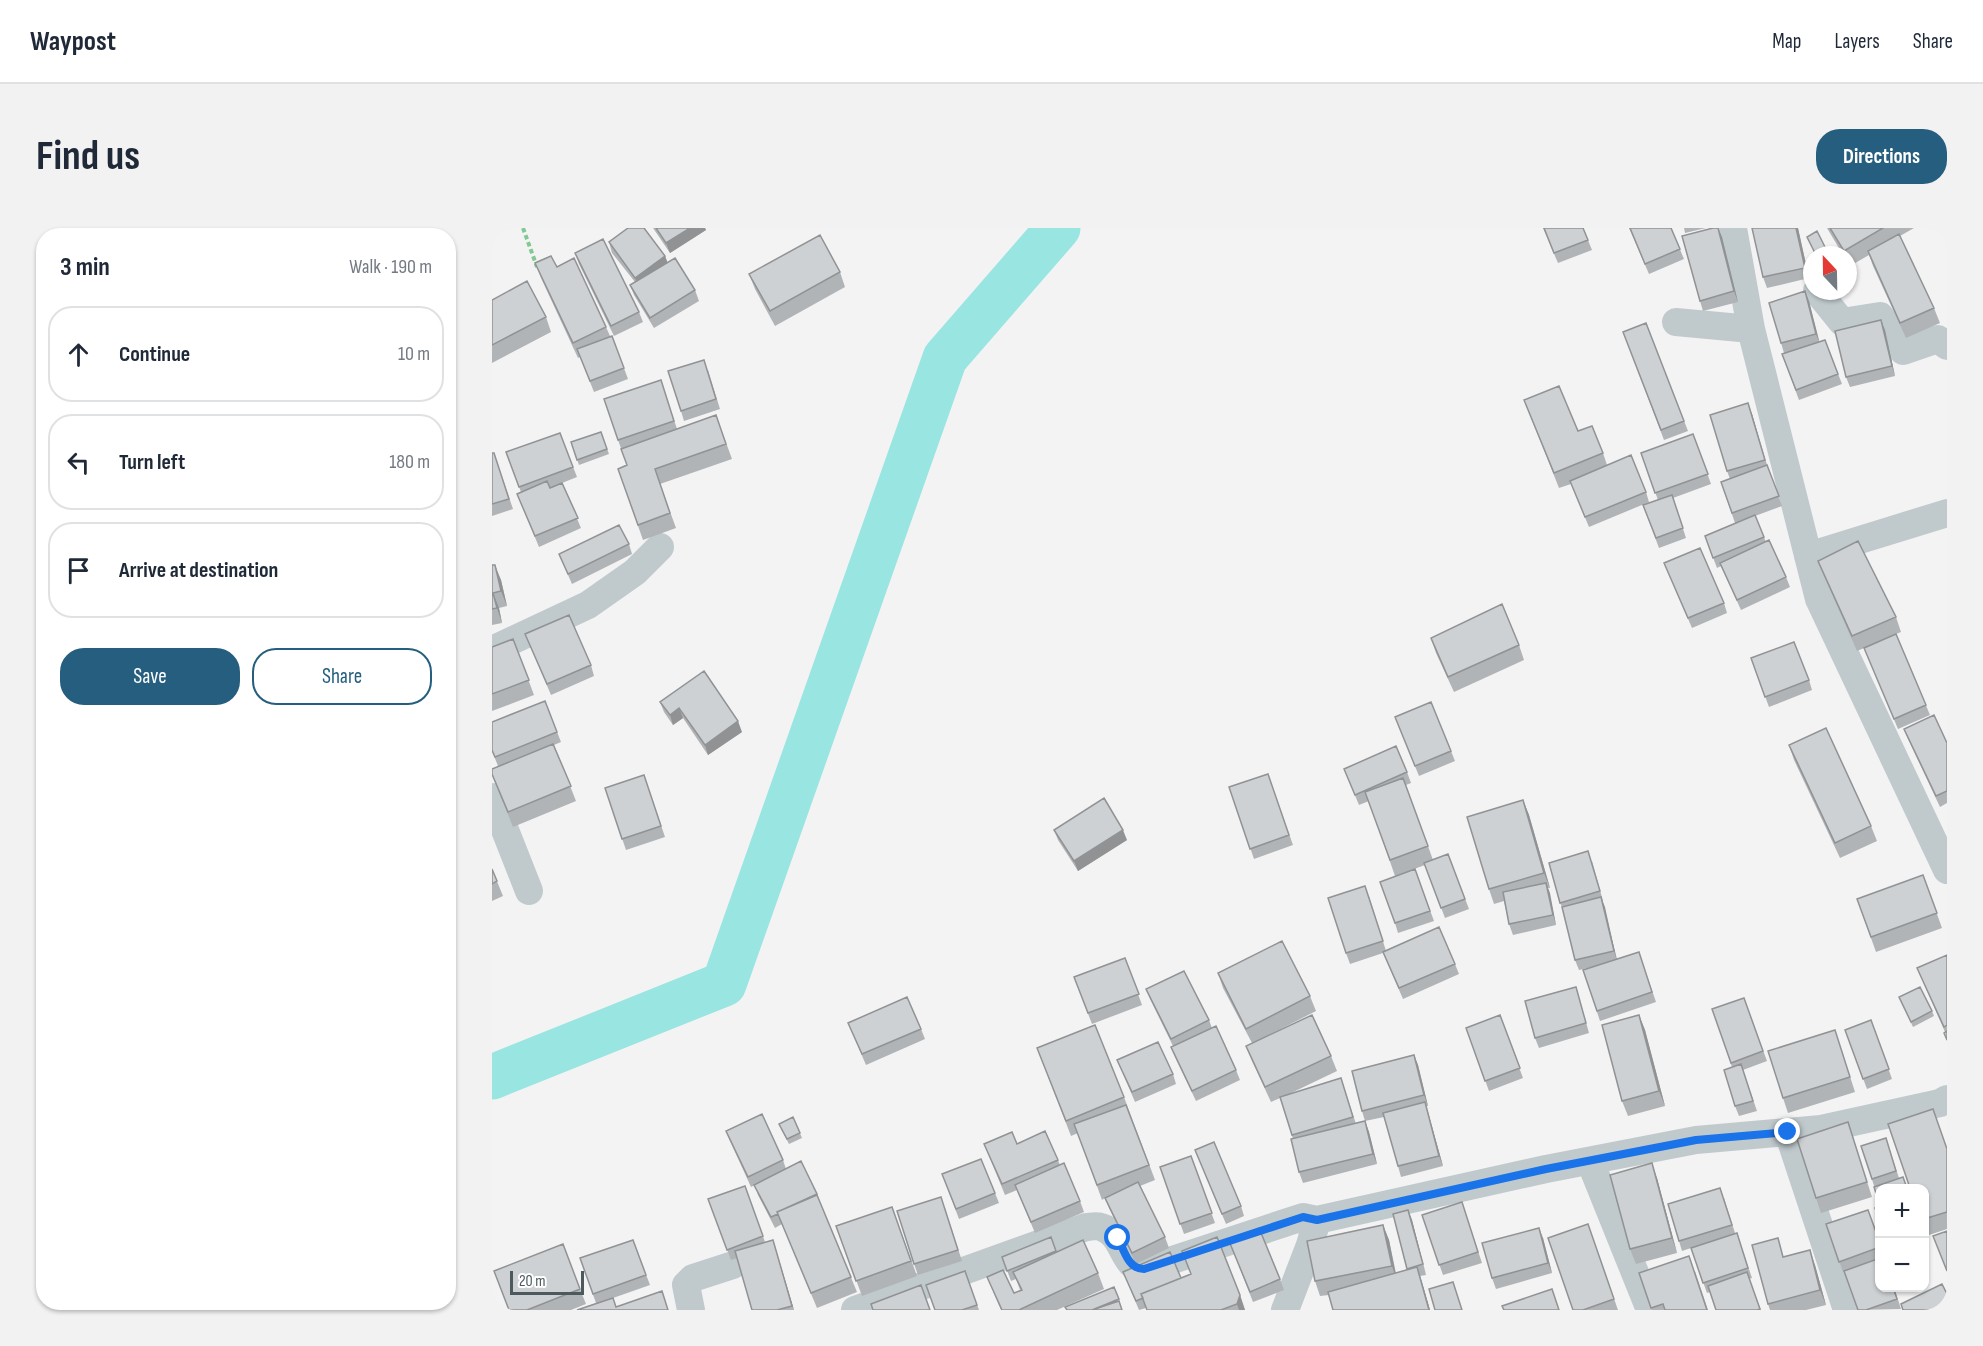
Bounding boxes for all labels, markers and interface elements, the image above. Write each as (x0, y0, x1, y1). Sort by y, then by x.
text: Waypost (30, 25, 116, 58)
text: Map (1772, 29, 1801, 54)
text: Layers (1834, 29, 1880, 54)
text: Share (1913, 29, 1953, 54)
button: Directions (1816, 129, 1947, 184)
text: Find us (36, 131, 140, 182)
north arrow (1803, 246, 1857, 300)
text: 3 min (60, 252, 110, 283)
text: Walk · 190 m (349, 255, 432, 279)
icon: ahead (62, 338, 95, 371)
text: Continue (119, 341, 190, 368)
text: 10 m (398, 342, 430, 366)
icon: left (62, 446, 95, 479)
text: Turn left (119, 449, 185, 476)
text: 180 m (389, 450, 430, 474)
icon: arrive (62, 554, 95, 587)
text: Arrive at destination (119, 557, 278, 584)
button: Save (60, 648, 240, 705)
button: Share (252, 648, 432, 705)
route end (1774, 1118, 1800, 1144)
map controls (1875, 1184, 1929, 1292)
button: + (1875, 1184, 1929, 1238)
route start (1104, 1224, 1130, 1250)
button: − (1875, 1238, 1929, 1292)
scale bar (510, 1268, 584, 1296)
text: 20 m (519, 1272, 546, 1291)

